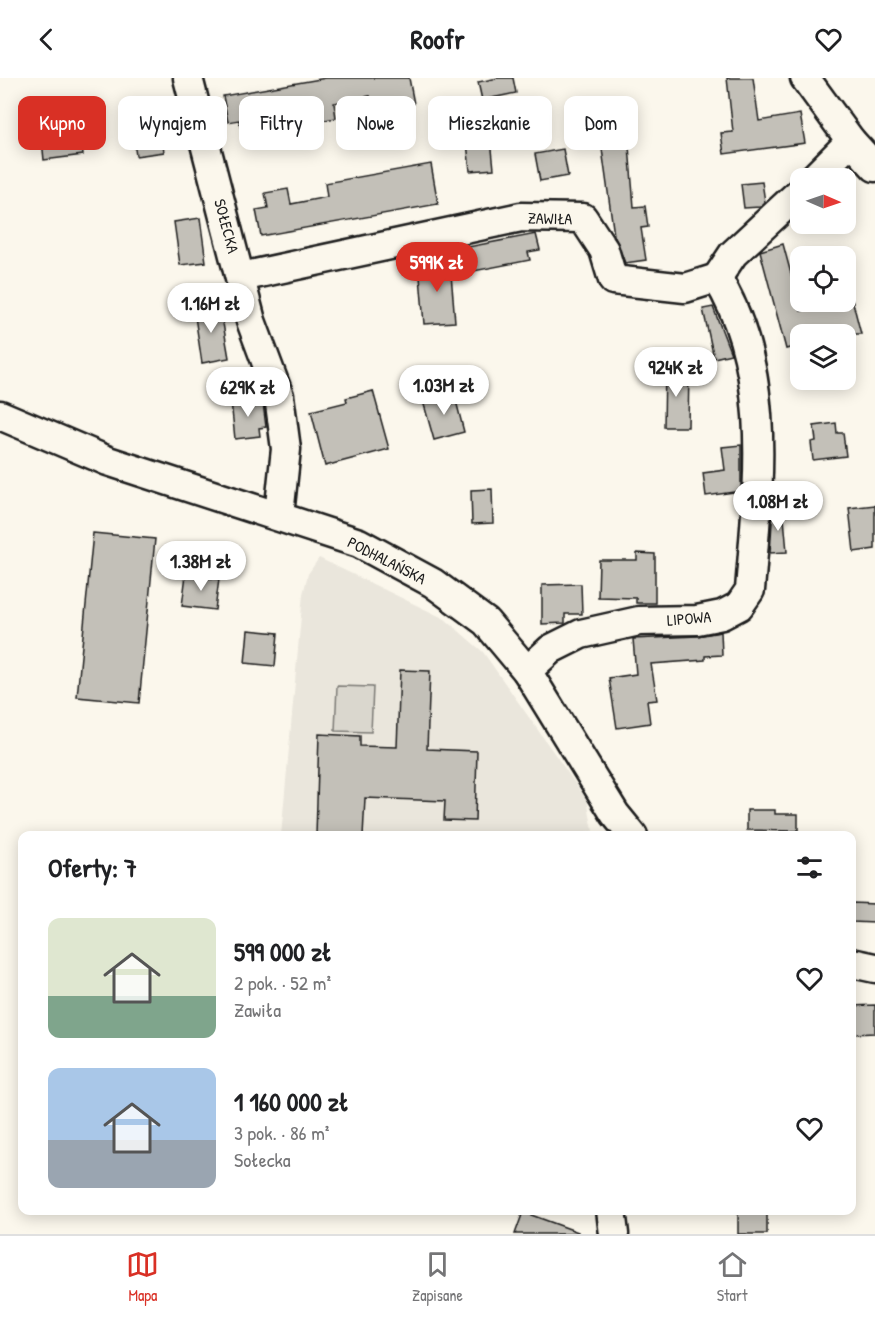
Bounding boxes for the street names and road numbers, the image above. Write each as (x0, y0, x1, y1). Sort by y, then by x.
street label: SOŁECKA (209, 196, 245, 256)
street label: ZAWIŁA (528, 207, 573, 229)
street label: PODHALAŃSKA (344, 531, 430, 589)
street label: LIPOWA (666, 605, 712, 631)

